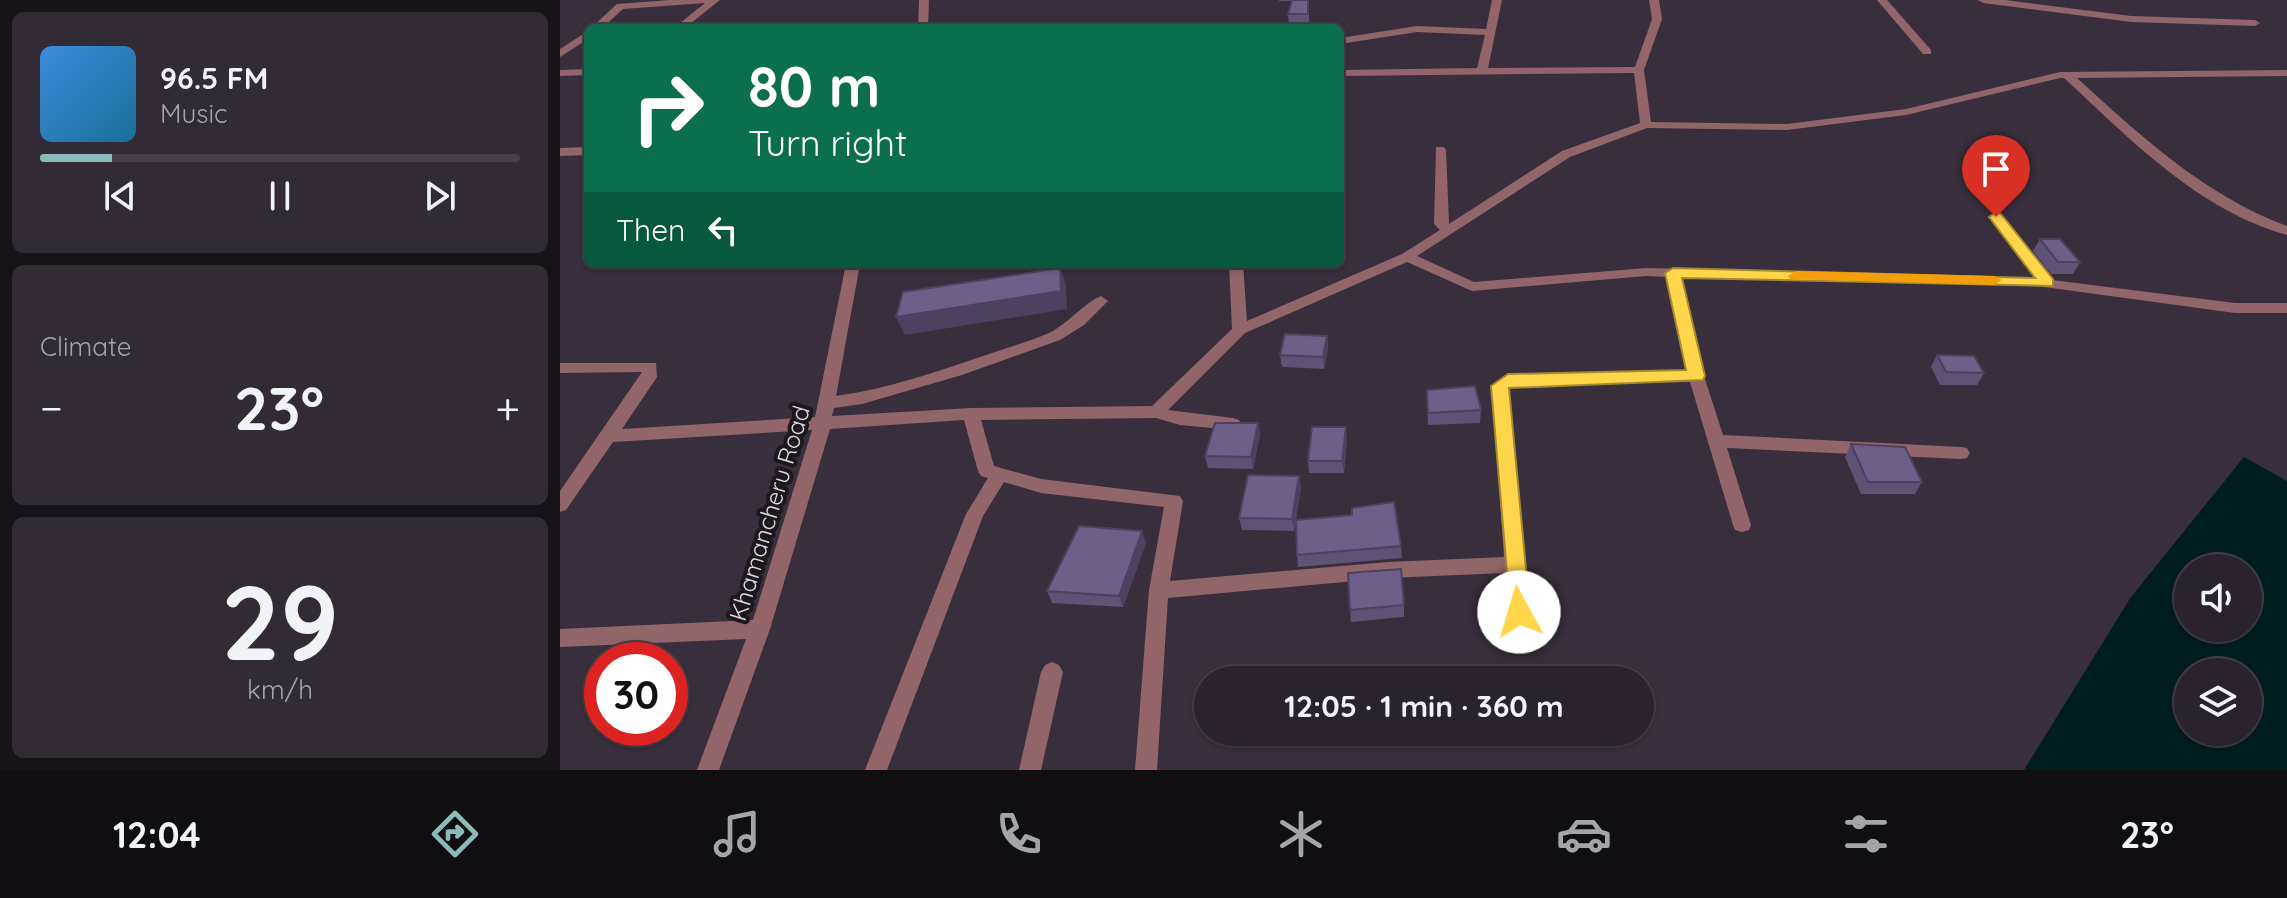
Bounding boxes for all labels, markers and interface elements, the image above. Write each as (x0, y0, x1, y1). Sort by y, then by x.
text: 80 m (748, 51, 880, 121)
icon: right (616, 56, 720, 160)
text: 96.5 FM (160, 59, 268, 97)
text: Music (160, 97, 228, 130)
text: Turn right (748, 120, 907, 165)
pin (1962, 135, 2030, 217)
icon: arrive (1974, 147, 2018, 191)
icon: previous (98, 174, 142, 218)
icon: pause (258, 174, 302, 218)
icon: next (418, 174, 462, 218)
icon: left (701, 208, 745, 252)
text: Then (616, 211, 685, 249)
text: Climate (40, 330, 131, 363)
text: 23° (234, 370, 324, 445)
text: − (40, 380, 63, 435)
text: + (495, 380, 520, 435)
street label: Khamancheru Road (722, 402, 816, 624)
map controls (2174, 554, 2262, 746)
button: sound (2174, 554, 2262, 642)
text: 29 (221, 556, 339, 686)
position arrow (1477, 570, 1561, 654)
speed limit sign: 30 (584, 642, 688, 746)
button: layers (2174, 658, 2262, 746)
text: km/h (247, 673, 313, 706)
text: 12:05 · 1 min · 360 m (1284, 687, 1564, 725)
icon: directions (427, 806, 483, 862)
icon: music (709, 806, 765, 862)
icon: phone (991, 806, 1047, 862)
icon: climate (1273, 806, 1329, 862)
icon: car (1556, 806, 1612, 862)
icon: filters (1838, 806, 1894, 862)
text: 12:04 (113, 812, 201, 857)
text: 23° (2120, 812, 2174, 857)

